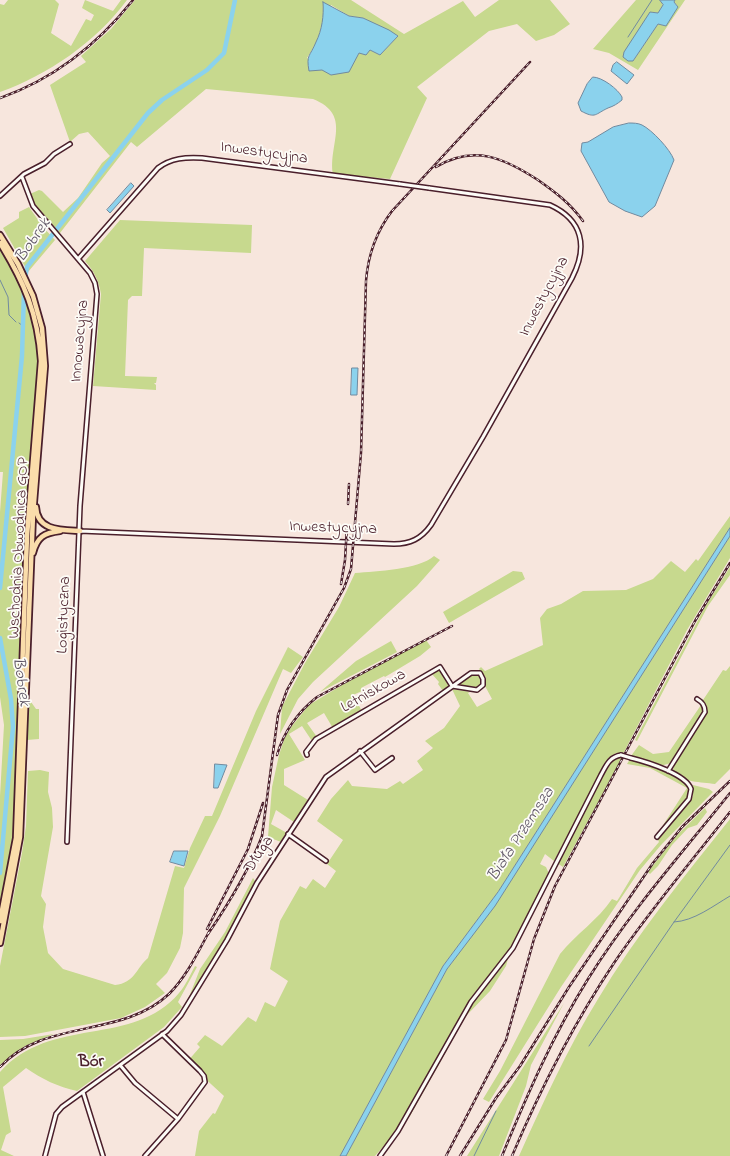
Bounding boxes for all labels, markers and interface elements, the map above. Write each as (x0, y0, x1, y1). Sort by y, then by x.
street label: Inwestycyjna (219, 138, 309, 170)
water label: Bobrek (12, 215, 56, 267)
street label: Inwestycyjna (516, 254, 574, 340)
street label: Innowacyjna (68, 299, 94, 383)
street label: Wschodnia Obwodnica GOP (6, 457, 34, 639)
street label: Inwestycyjna (289, 518, 377, 540)
street label: Logistyczna (54, 576, 76, 654)
water label: Bobrek (6, 656, 34, 708)
street label: Letniskowa (338, 666, 410, 718)
water label: Biała Przemsza (484, 784, 560, 886)
street label: Długa (241, 833, 279, 877)
district label: Bór (78, 1053, 104, 1073)

